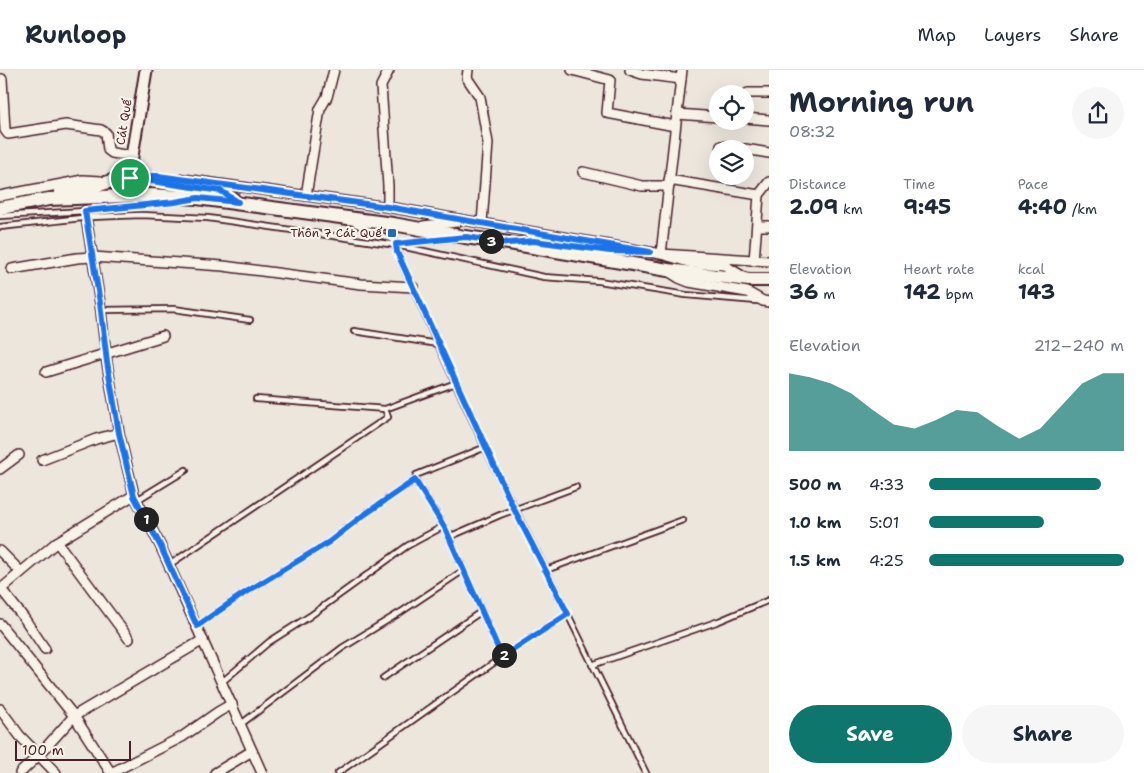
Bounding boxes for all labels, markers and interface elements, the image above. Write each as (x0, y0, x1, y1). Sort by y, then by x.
text: Runloop (25, 19, 126, 51)
text: Map (918, 23, 956, 47)
text: Layers (984, 23, 1041, 47)
text: Share (1069, 23, 1119, 47)
text: Morning run (789, 83, 974, 121)
map controls (709, 85, 754, 185)
button: locate (709, 85, 754, 130)
button: share (1072, 87, 1124, 139)
street label: Cát Quế (112, 98, 136, 146)
text: 08:32 (789, 121, 835, 142)
button: layers (709, 140, 754, 185)
pin (109, 157, 151, 199)
icon: arrive (116, 164, 144, 192)
text: Distance (789, 175, 846, 193)
text: Time (903, 175, 935, 193)
text: Pace (1018, 175, 1048, 193)
text: 2.09 (789, 193, 838, 221)
text: 9:45 (903, 193, 951, 221)
text: 4:40 (1018, 193, 1067, 221)
text: km (838, 200, 863, 218)
text: /km (1067, 200, 1097, 218)
place label: Thôn 7 Cát Quế (290, 225, 382, 241)
marker: Thôn 7 Cát Quế (386, 227, 398, 239)
pin: 3 (478, 228, 504, 254)
text: 3 (487, 232, 496, 250)
text: Elevation (789, 260, 852, 278)
text: Heart rate (903, 260, 975, 278)
text: kcal (1018, 260, 1045, 278)
text: 36 (789, 278, 818, 306)
text: 142 (903, 278, 941, 306)
text: 143 (1018, 278, 1055, 306)
text: m (818, 285, 835, 303)
text: bpm (941, 285, 974, 303)
text: Elevation (789, 335, 861, 356)
text: 212–240 m (1034, 335, 1124, 356)
text: 500 m (789, 474, 841, 495)
text: 4:33 (869, 474, 905, 495)
pin: 1 (134, 506, 158, 532)
text: 1 (143, 510, 150, 528)
text: 1.0 km (789, 512, 841, 533)
text: 5:01 (869, 512, 899, 533)
text: 1.5 km (789, 550, 841, 571)
text: 4:25 (869, 550, 904, 571)
pin: 2 (492, 642, 516, 668)
text: 2 (500, 646, 509, 664)
button: Save (789, 705, 952, 763)
button: Share (962, 705, 1124, 763)
scale bar (15, 738, 131, 761)
text: 100 m (22, 741, 64, 759)

